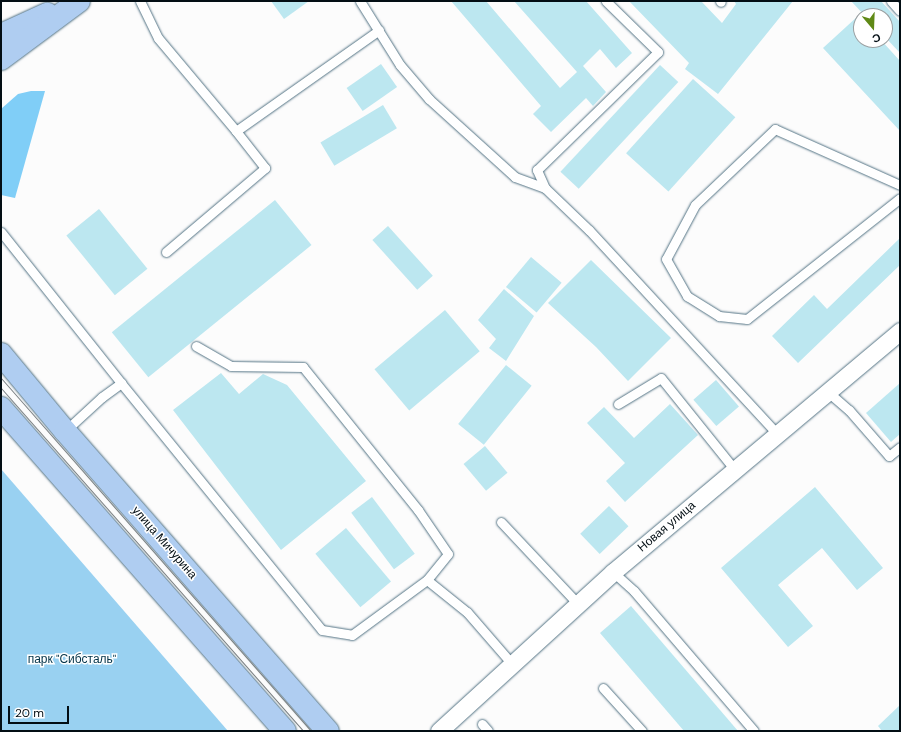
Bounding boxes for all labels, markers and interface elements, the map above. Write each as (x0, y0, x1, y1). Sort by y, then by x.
north arrow (853, 8, 893, 48)
text: С (871, 30, 883, 46)
street label: Новая улица (635, 499, 699, 555)
street label: улица Мичурина (128, 504, 200, 582)
park label: парк "Сибсталь" (28, 653, 116, 667)
scale bar (10, 698, 71, 724)
text: 20 m (15, 705, 44, 721)

